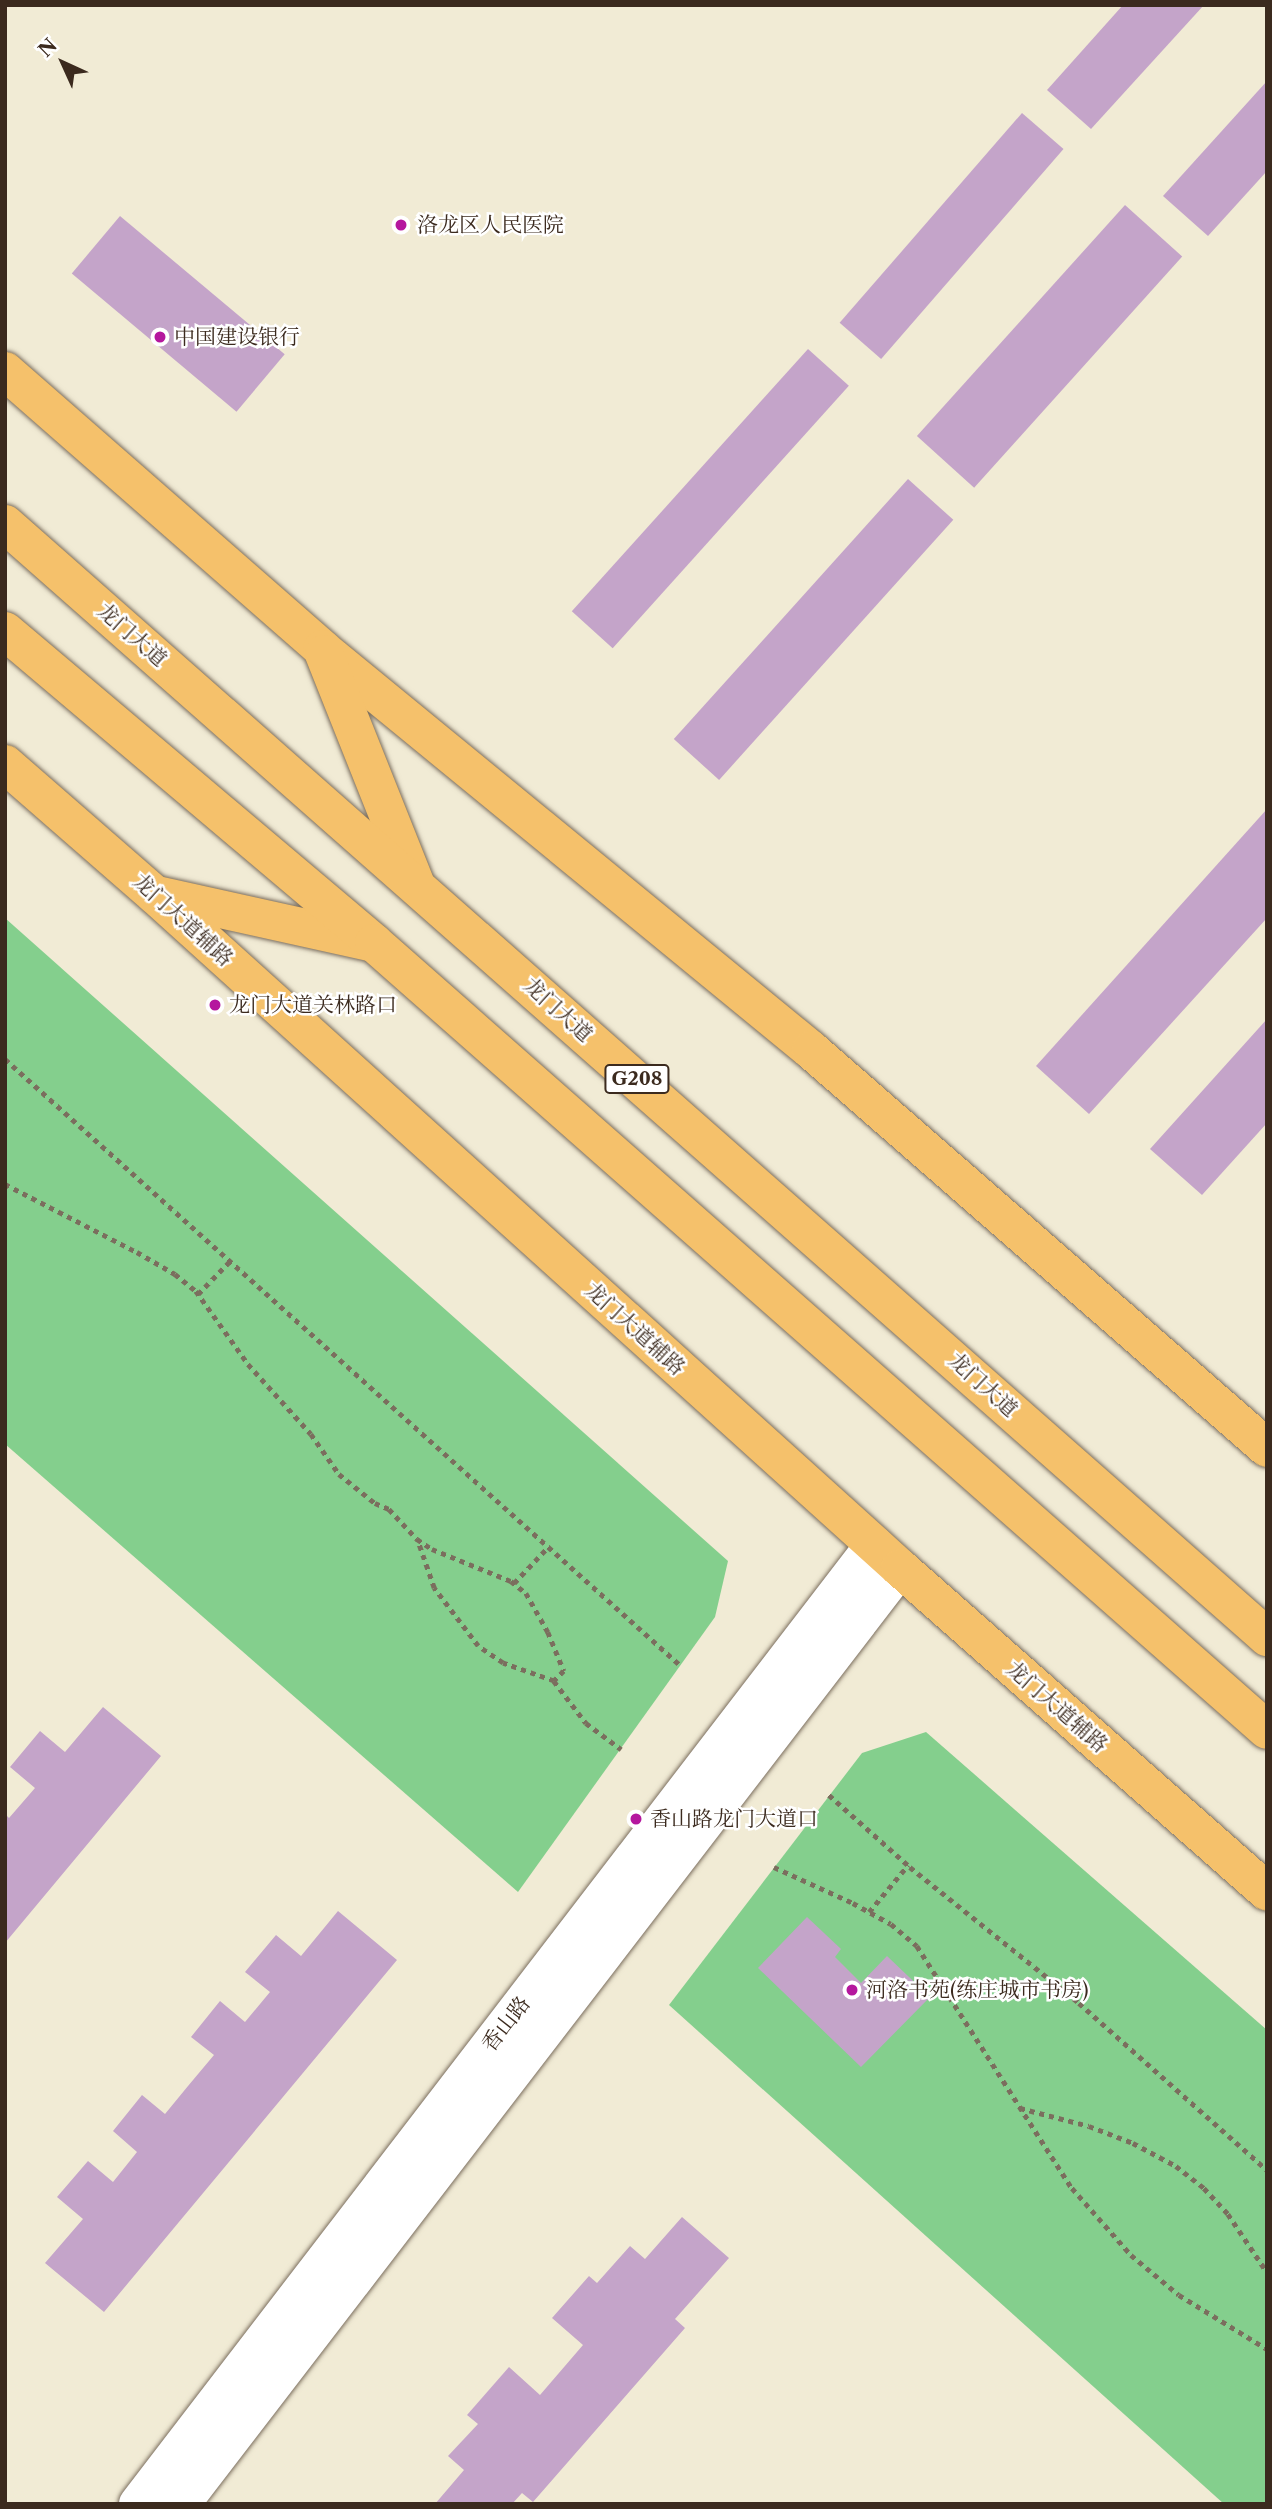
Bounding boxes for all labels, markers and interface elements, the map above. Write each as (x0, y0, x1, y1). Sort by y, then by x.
north arrow (28, 28, 98, 98)
text: N (34, 34, 62, 62)
place label: 洛龙区人民医院 (417, 212, 564, 238)
marker: 洛龙区人民医院 (391, 215, 411, 235)
place label: 中国建设银行 (174, 324, 300, 350)
marker: 中国建设银行 (152, 329, 168, 345)
street label: 龙门大道 (92, 598, 172, 672)
street label: 龙门大道辅路 (128, 868, 238, 972)
street label: 龙门大道 (518, 973, 598, 1047)
place label: 龙门大道关林路口 (229, 992, 397, 1018)
marker: 龙门大道关林路口 (207, 997, 223, 1013)
road number: G208 (604, 1064, 670, 1094)
street label: 龙门大道辅路 (580, 1277, 690, 1381)
street label: 龙门大道 (943, 1348, 1023, 1422)
street label: 龙门大道辅路 (1001, 1656, 1113, 1758)
place label: 香山路龙门大道口 (650, 1806, 818, 1832)
marker: 香山路龙门大道口 (628, 1811, 644, 1827)
place label: 河洛书苑(练庄城市书房) (866, 1977, 1089, 2003)
marker: 河洛书苑(练庄城市书房) (844, 1982, 860, 1998)
street label: 香山路 (477, 1991, 535, 2057)

